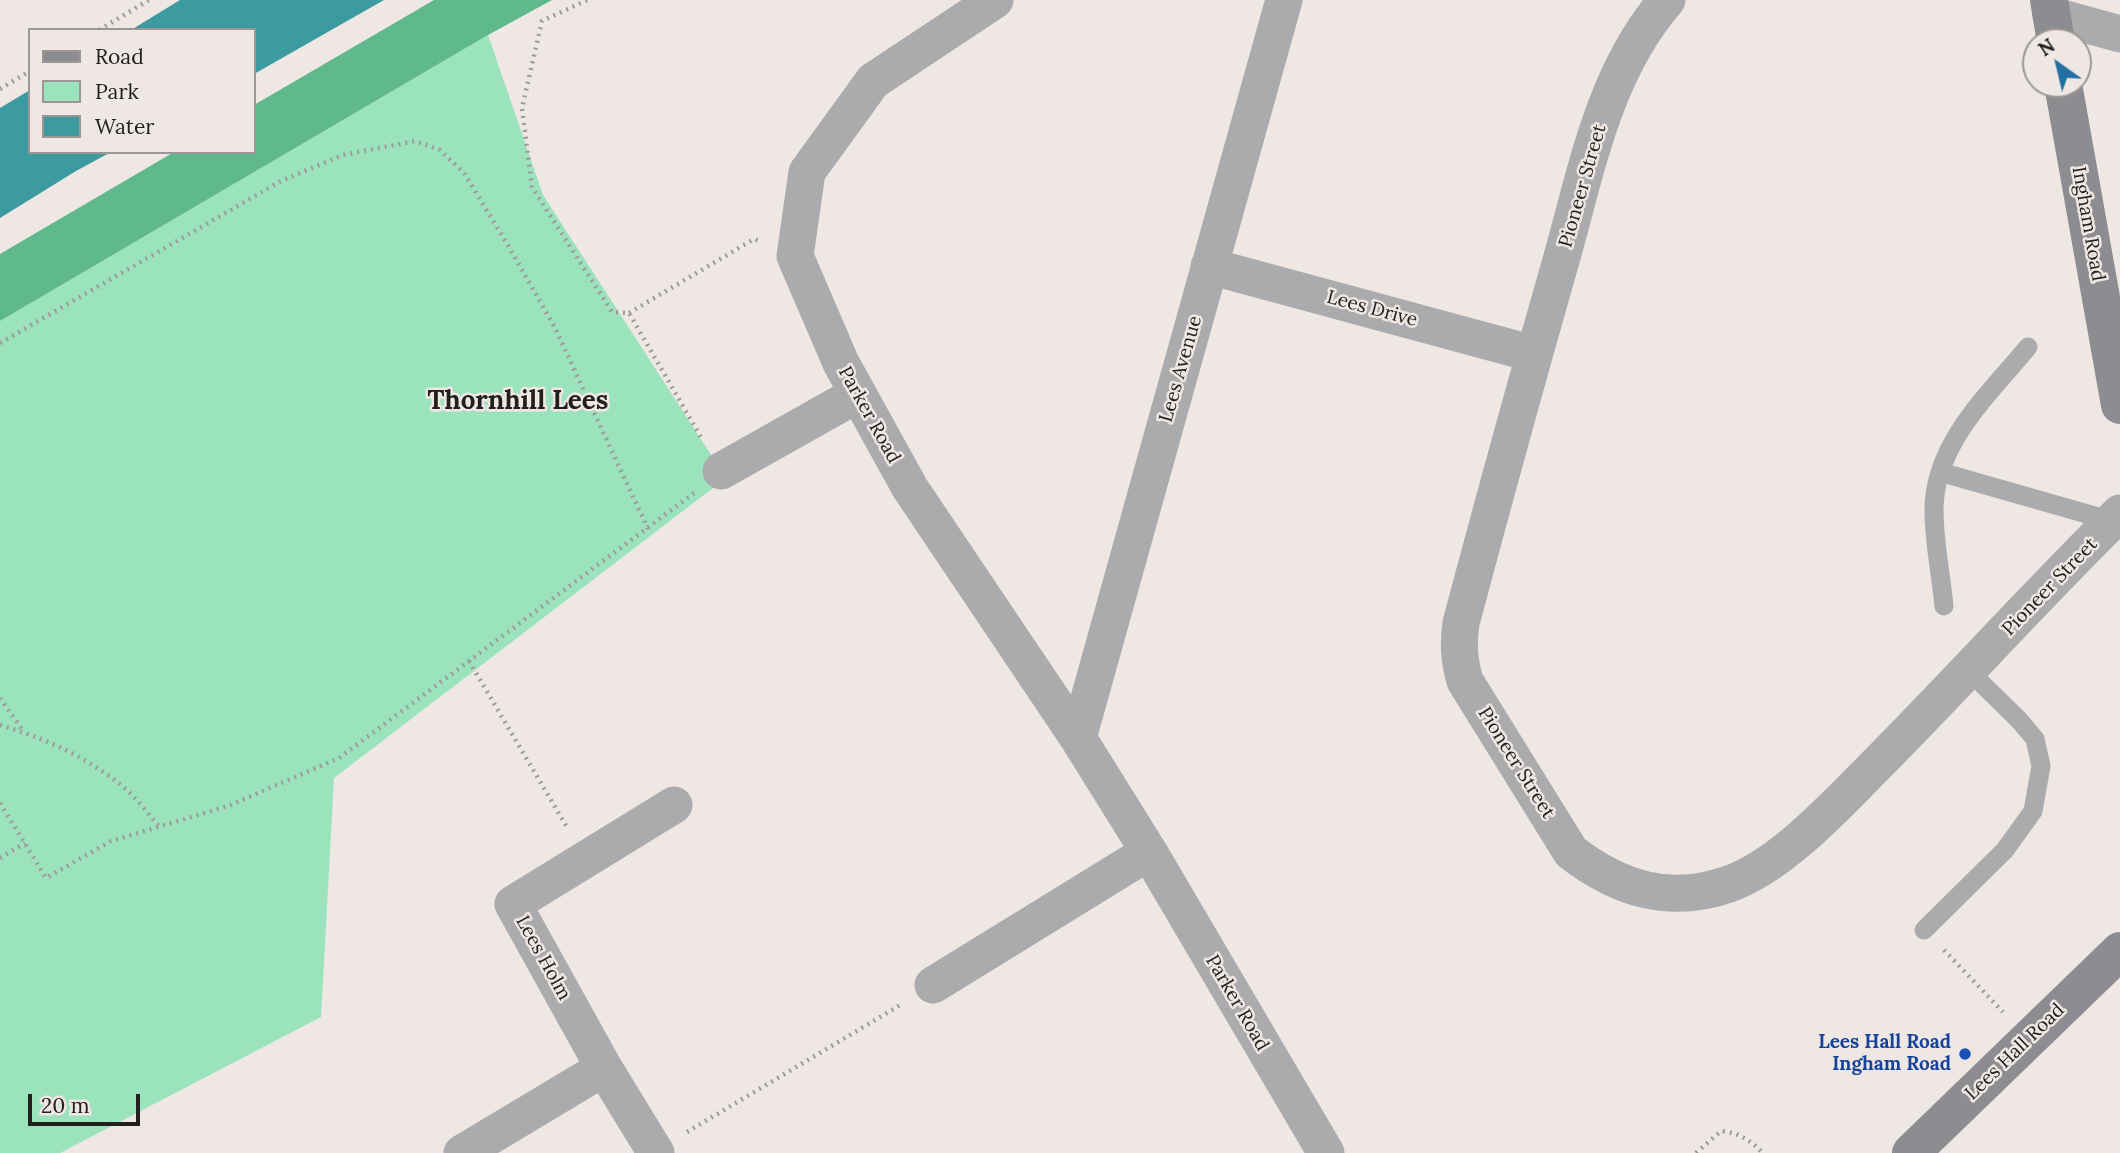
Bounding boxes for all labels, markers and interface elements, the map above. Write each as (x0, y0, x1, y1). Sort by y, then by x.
legend (28, 28, 256, 154)
north arrow (2022, 28, 2092, 98)
text: N (2034, 33, 2059, 61)
text: Road (95, 43, 144, 70)
text: Park (95, 78, 139, 105)
text: Water (95, 113, 154, 140)
street label: Pioneer Street (1555, 122, 1611, 250)
street label: Ingham Road (2067, 165, 2109, 283)
street label: Lees Drive (1324, 286, 1420, 332)
street label: Lees Avenue (1155, 313, 1207, 425)
street label: Parker Road (833, 363, 905, 467)
district label: Thornhill Lees (428, 386, 608, 418)
street label: Pioneer Street (1998, 533, 2102, 641)
street label: Pioneer Street (1473, 703, 1559, 823)
street label: Lees Holm (510, 912, 576, 1004)
street label: Parker Road (1200, 951, 1274, 1055)
street label: Lees Hall Road (1961, 999, 2069, 1105)
place label: Lees Hall Road Ingham Road (1818, 1032, 1951, 1076)
marker: Lees Hall Road Ingham Road (1957, 1046, 1973, 1062)
scale bar (32, 1080, 144, 1124)
text: 20 m (41, 1092, 90, 1119)

